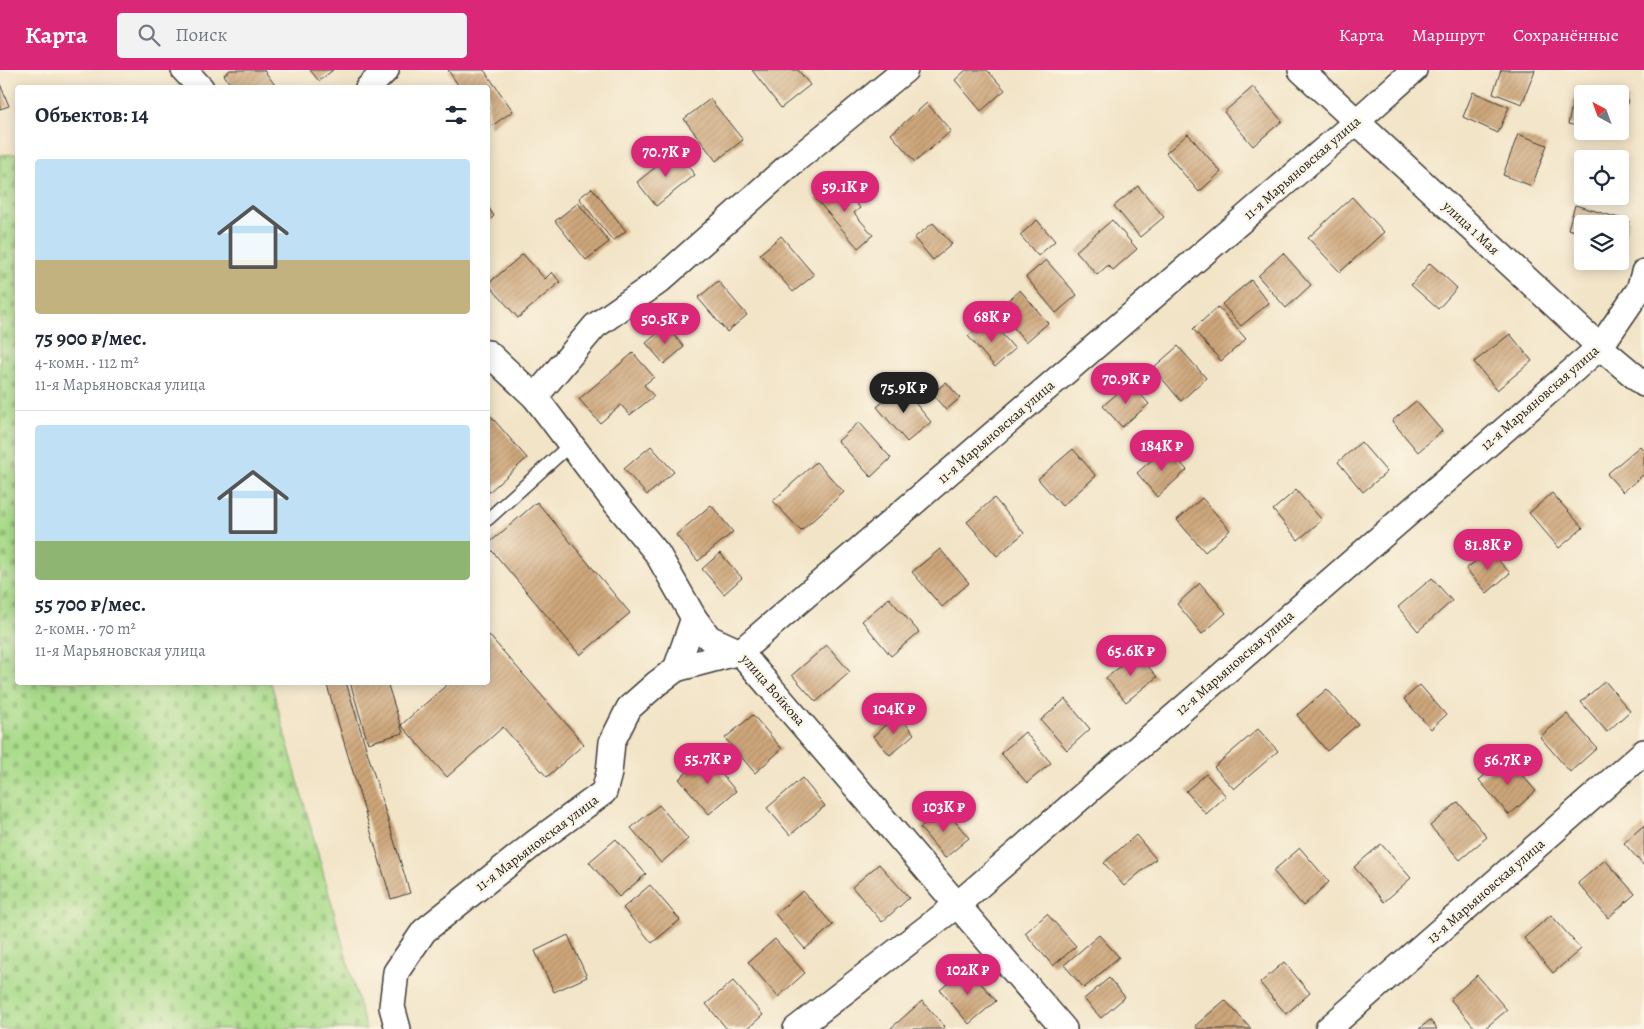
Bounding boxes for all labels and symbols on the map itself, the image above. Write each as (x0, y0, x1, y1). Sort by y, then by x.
north arrow (1574, 85, 1629, 140)
street label: 11-я Марьяновская улица (1239, 112, 1365, 224)
pin: 70.7K ₽ (620, 136, 712, 178)
pin: 59.1K ₽ (799, 170, 891, 213)
street label: улица 1 Мая (1438, 196, 1504, 259)
pin: 68K ₽ (957, 300, 1027, 343)
pin: 50.5K ₽ (619, 302, 711, 345)
street label: 12-я Марьяновская улица (1477, 341, 1604, 455)
pin: 70.9K ₽ (1080, 362, 1172, 405)
pin: 75.9K ₽ (858, 372, 950, 414)
street label: 11-я Марьяновская улица (933, 376, 1059, 488)
pin: 184K ₽ (1121, 430, 1203, 472)
pin: 81.8K ₽ (1442, 528, 1534, 571)
street label: 12-я Марьяновская улица (1172, 606, 1299, 720)
pin: 65.6K ₽ (1085, 634, 1177, 677)
street label: улица Войкова (736, 649, 810, 730)
pin: 104K ₽ (853, 692, 935, 735)
pin: 55.7K ₽ (662, 742, 754, 785)
pin: 56.7K ₽ (1462, 744, 1554, 786)
street label: 11-я Марьяновская улица (472, 790, 603, 895)
pin: 103K ₽ (903, 790, 985, 833)
street label: 13-я Марьяновская улица (1423, 834, 1549, 947)
pin: 102K ₽ (927, 954, 1009, 996)

